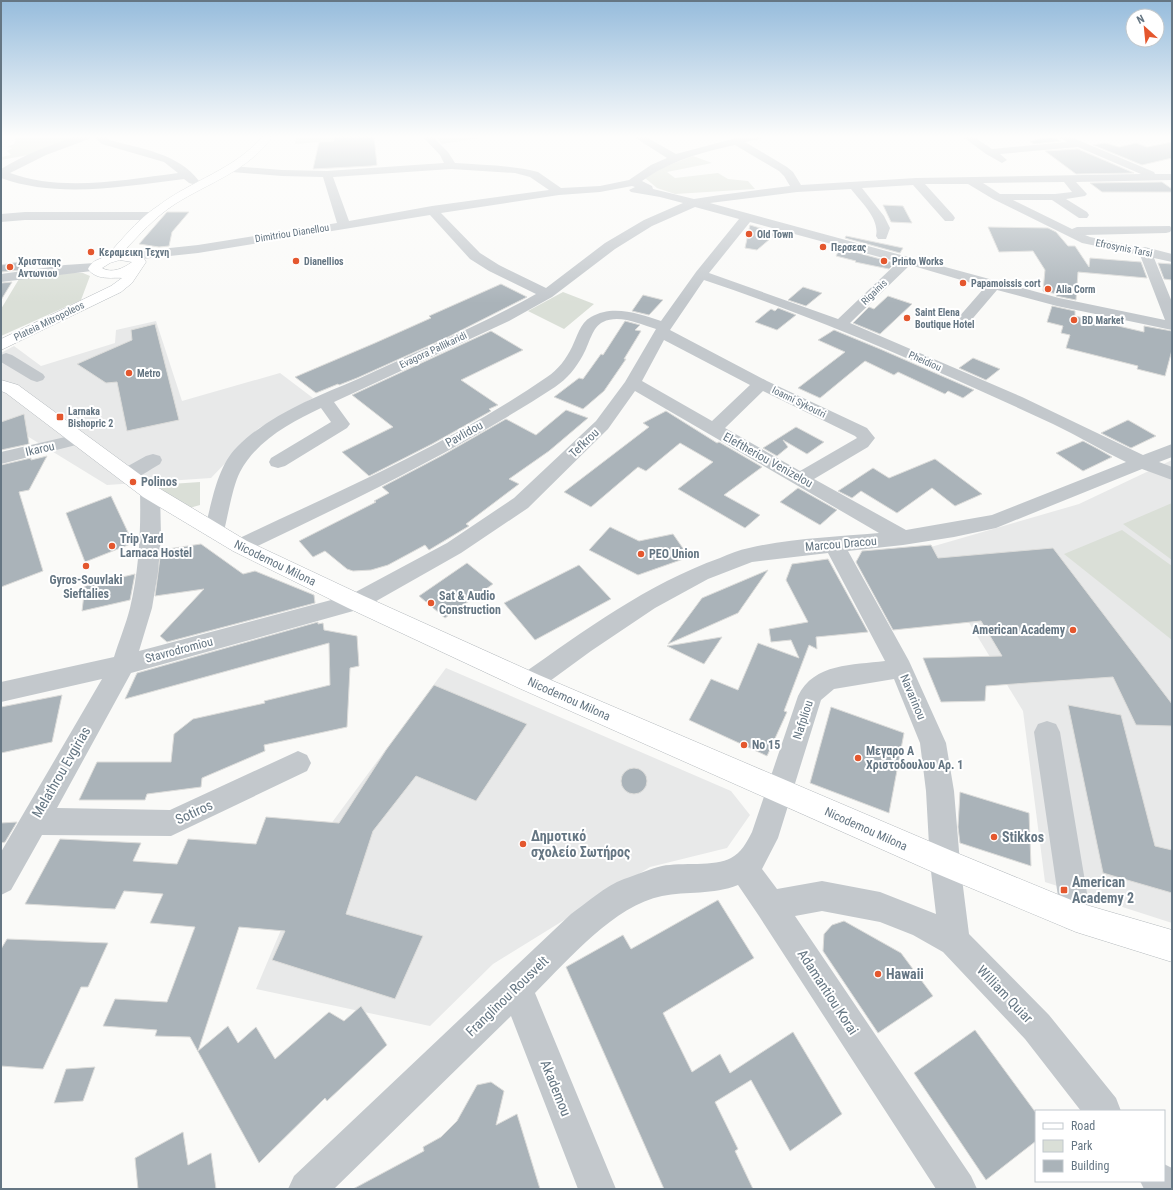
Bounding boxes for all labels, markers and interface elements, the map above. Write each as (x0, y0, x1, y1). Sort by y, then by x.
north arrow (1125, 8, 1165, 48)
text: N (1135, 12, 1147, 27)
street label: Dimitriou Dianellou (254, 222, 330, 244)
marker: Old Town (744, 229, 754, 239)
place label: Old Town (757, 229, 793, 240)
street label: Efrosynis Tarsi (1095, 237, 1153, 259)
marker: Περσεας (818, 242, 828, 252)
place label: Περσεας (831, 242, 867, 253)
marker: Κεραμεικη Τεχνη (86, 247, 96, 257)
place label: Κεραμεικη Τεχνη (99, 247, 169, 259)
place label: Χριστακης Αντωνιου (18, 256, 61, 279)
marker: Dianellios (291, 256, 301, 266)
place label: Dianellios (304, 256, 344, 267)
marker: Printo Works (879, 256, 889, 266)
place label: Printo Works (892, 256, 944, 267)
marker: Χριστακης Αντωνιου (5, 262, 15, 272)
street label: Rigainis (859, 277, 889, 307)
marker: Papamoissis cort (958, 278, 968, 288)
place label: Papamoissis cort (971, 278, 1041, 289)
marker: Alia Corm (1043, 284, 1053, 294)
place label: Alia Corm (1056, 284, 1095, 295)
street label: Plateia Mitropoleos (12, 299, 86, 343)
place label: Saint Elena Boutique Hotel (915, 307, 975, 330)
marker: Saint Elena Boutique Hotel (902, 313, 912, 323)
marker: BD Market (1069, 315, 1079, 325)
place label: BD Market (1082, 315, 1124, 326)
street label: Evagora Pallikaridi (398, 330, 468, 370)
street label: Pheidiou (907, 349, 943, 373)
marker: Metro (124, 368, 134, 378)
place label: Metro (137, 368, 161, 379)
street label: Ioanni Sykoutri (770, 384, 828, 420)
place label: Larnaka Bishopric 2 (68, 406, 113, 429)
marker: Larnaka Bishopric 2 (55, 412, 65, 422)
street label: Pavlidou (443, 418, 485, 450)
street label: Tefkrou (566, 425, 602, 460)
street label: Eleftheriou Venizelou (721, 430, 815, 490)
street label: Ikarou (24, 439, 56, 459)
place label: Polinos (141, 475, 178, 489)
marker: Polinos (128, 477, 138, 487)
place label: Trip Yard Larnaca Hostel (120, 532, 192, 560)
street label: Marcou Dracou (805, 534, 878, 554)
street label: Nicodemou Milona (232, 537, 318, 589)
marker: Trip Yard Larnaca Hostel (107, 541, 117, 551)
place label: PEO Union (649, 547, 699, 561)
marker: PEO Union (636, 549, 646, 559)
marker: Gyros-Souvlaki Sieftalies (81, 561, 91, 571)
place label: Gyros-Souvlaki Sieftalies (49, 573, 123, 601)
place label: Sat & Audio Construction (439, 589, 501, 617)
marker: Sat & Audio Construction (426, 598, 436, 608)
place label: American Academy (972, 623, 1066, 637)
marker: American Academy (1068, 625, 1078, 635)
street label: Stavrodromiou (144, 634, 214, 666)
street label: Navarinou (897, 672, 929, 722)
street label: Nicodemou Milona (525, 674, 613, 724)
street label: Nafpliou (790, 699, 816, 741)
street label: Melathrou Evgirias (28, 724, 94, 820)
place label: No 15 (752, 738, 780, 752)
marker: No 15 (739, 740, 749, 750)
place label: Μεγαρο Α Χριστοδουλου Αρ. 1 (866, 744, 963, 772)
marker: Μεγαρο Α Χριστοδουλου Αρ. 1 (853, 753, 863, 763)
street label: Sotiros (173, 796, 215, 828)
street label: Nicodemou Milona (822, 804, 910, 854)
place label: Δημοτικό σχολείο Σωτήρος (531, 828, 630, 861)
place label: Stikkos (1002, 829, 1044, 845)
marker: Stikkos (989, 832, 999, 842)
marker: Δημοτικό σχολείο Σωτήρος (518, 839, 528, 849)
place label: American Academy 2 (1072, 874, 1134, 906)
marker: American Academy 2 (1059, 885, 1069, 895)
street label: Adamantiou Korai (794, 946, 862, 1038)
street label: Franglinou Rousvelt (462, 953, 552, 1039)
street label: William Quiar (974, 962, 1036, 1026)
place label: Hawaii (886, 966, 924, 982)
marker: Hawaii (873, 969, 883, 979)
street label: Akademou (538, 1058, 574, 1118)
legend (1035, 1110, 1165, 1182)
text: Road (1071, 1119, 1095, 1133)
text: Park (1071, 1139, 1093, 1153)
text: Building (1071, 1159, 1109, 1173)

